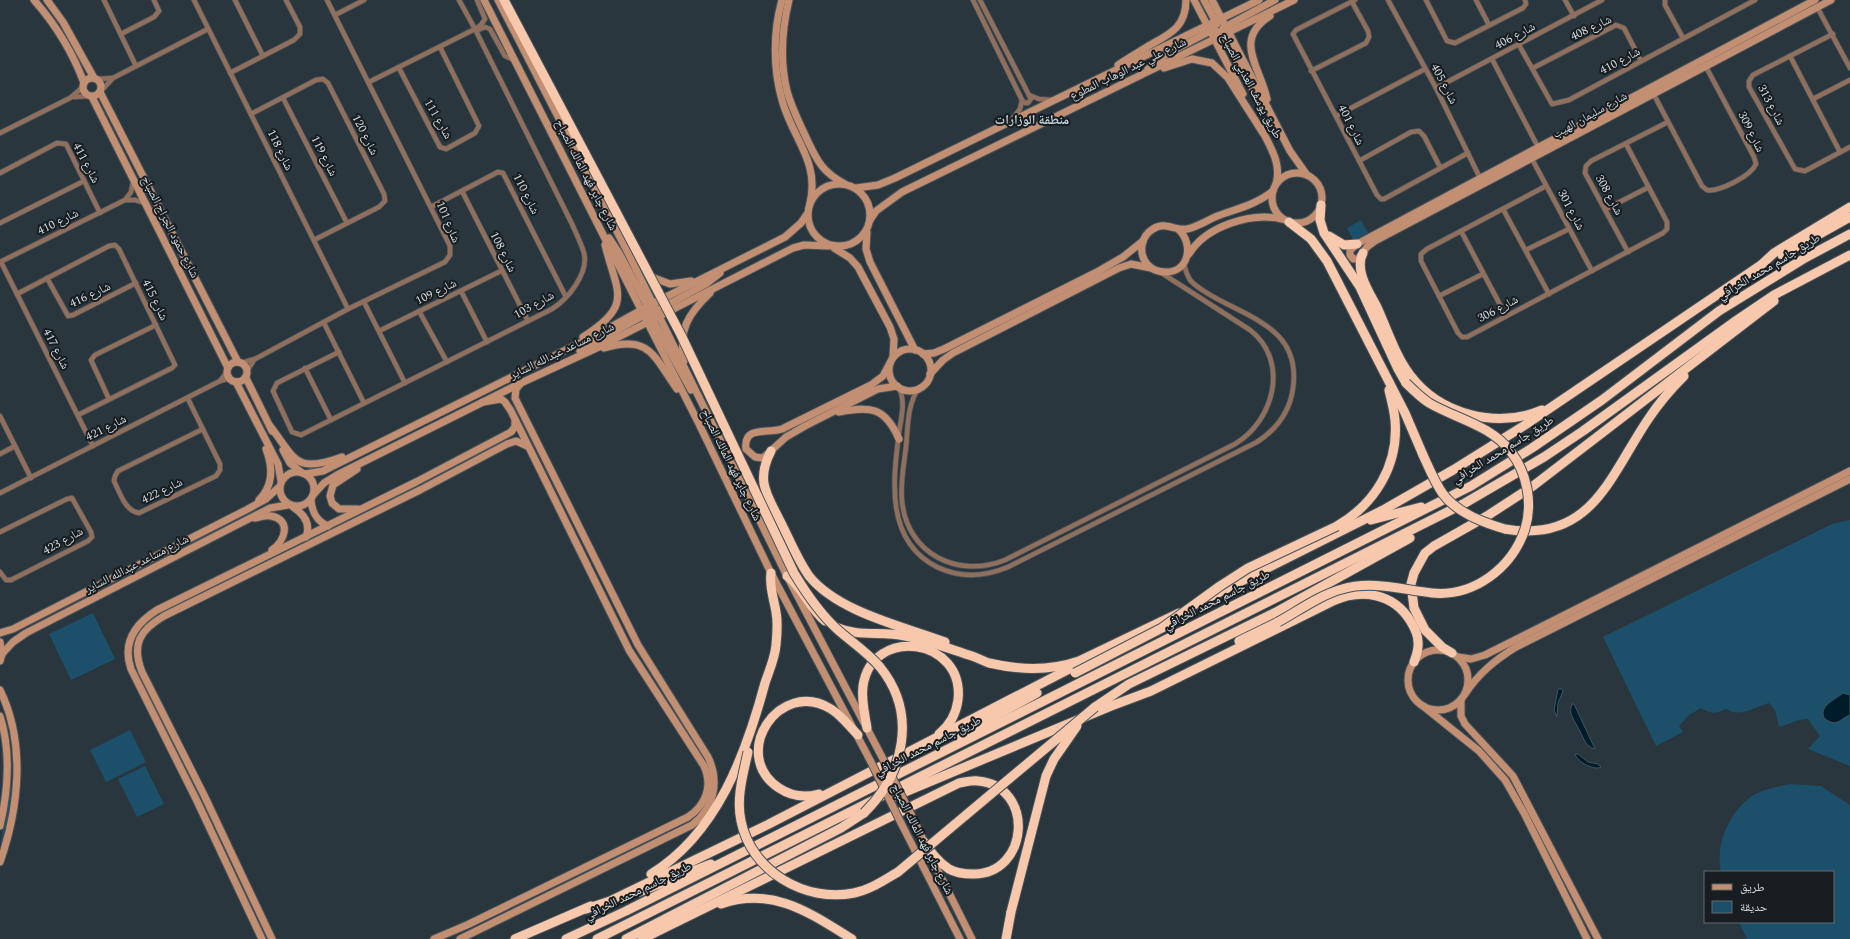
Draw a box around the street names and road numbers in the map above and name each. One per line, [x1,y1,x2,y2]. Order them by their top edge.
street label: شارع 408 [1567,10,1615,46]
street label: شارع 406 [1491,17,1539,55]
street label: طريق يوسف العذبي الصباح [1215,30,1287,142]
street label: شارع علي عبد الوهاب المطوع [1067,32,1190,106]
street label: شارع 410 [1596,42,1644,80]
street label: شارع 405 [1425,60,1463,108]
street label: شارع 313 [1752,81,1790,129]
street label: شارع سليمان الهيب [1549,87,1631,143]
street label: شارع 111 [419,95,457,143]
street label: شارع 401 [1333,101,1369,149]
street label: شارع 309 [1733,108,1769,156]
street label: شارع 120 [347,111,383,159]
street label: شارع جابر فهد المالك الصباح [550,116,622,234]
street label: شارع 118 [262,126,298,174]
street label: شارع 119 [306,132,342,180]
street label: شارع 411 [67,139,105,187]
street label: شارع 110 [508,170,544,218]
street label: شارع 308 [1590,171,1628,219]
street label: شارع حمود الجراح الصباح [136,173,204,282]
street label: شارع 301 [1552,186,1590,234]
street label: شارع 101 [431,198,465,246]
street label: شارع 410 [34,204,82,240]
street label: شارع 108 [485,228,521,276]
street label: طريق جاسم محمد الخرافي [1714,229,1824,305]
street label: شارع 109 [412,274,460,310]
street label: شارع 415 [137,276,173,324]
street label: شارع 416 [66,277,114,313]
street label: شارع 103 [510,286,558,324]
street label: شارع 306 [1474,290,1522,328]
street label: شارع مساعد عبدالله الساير [506,317,618,385]
street label: شارع 417 [38,325,74,373]
street label: شارع جابر فهد المالك الصباح [696,406,766,524]
street label: شارع 421 [82,410,130,446]
street label: طريق جاسم محمد الخرافي [1448,411,1558,489]
street label: شارع 422 [138,473,186,509]
street label: شارع 423 [39,522,87,560]
street label: شارع مساعد عبدالله الساير [81,530,192,599]
street label: طريق جاسم محمد الخرافي [1161,565,1274,635]
street label: طريق جاسم محمد الخرافي [872,711,985,781]
street label: شارع جابر فهد المالك الصباح [886,780,958,898]
street label: طريق جاسم محمد الخرافي [581,857,695,925]

